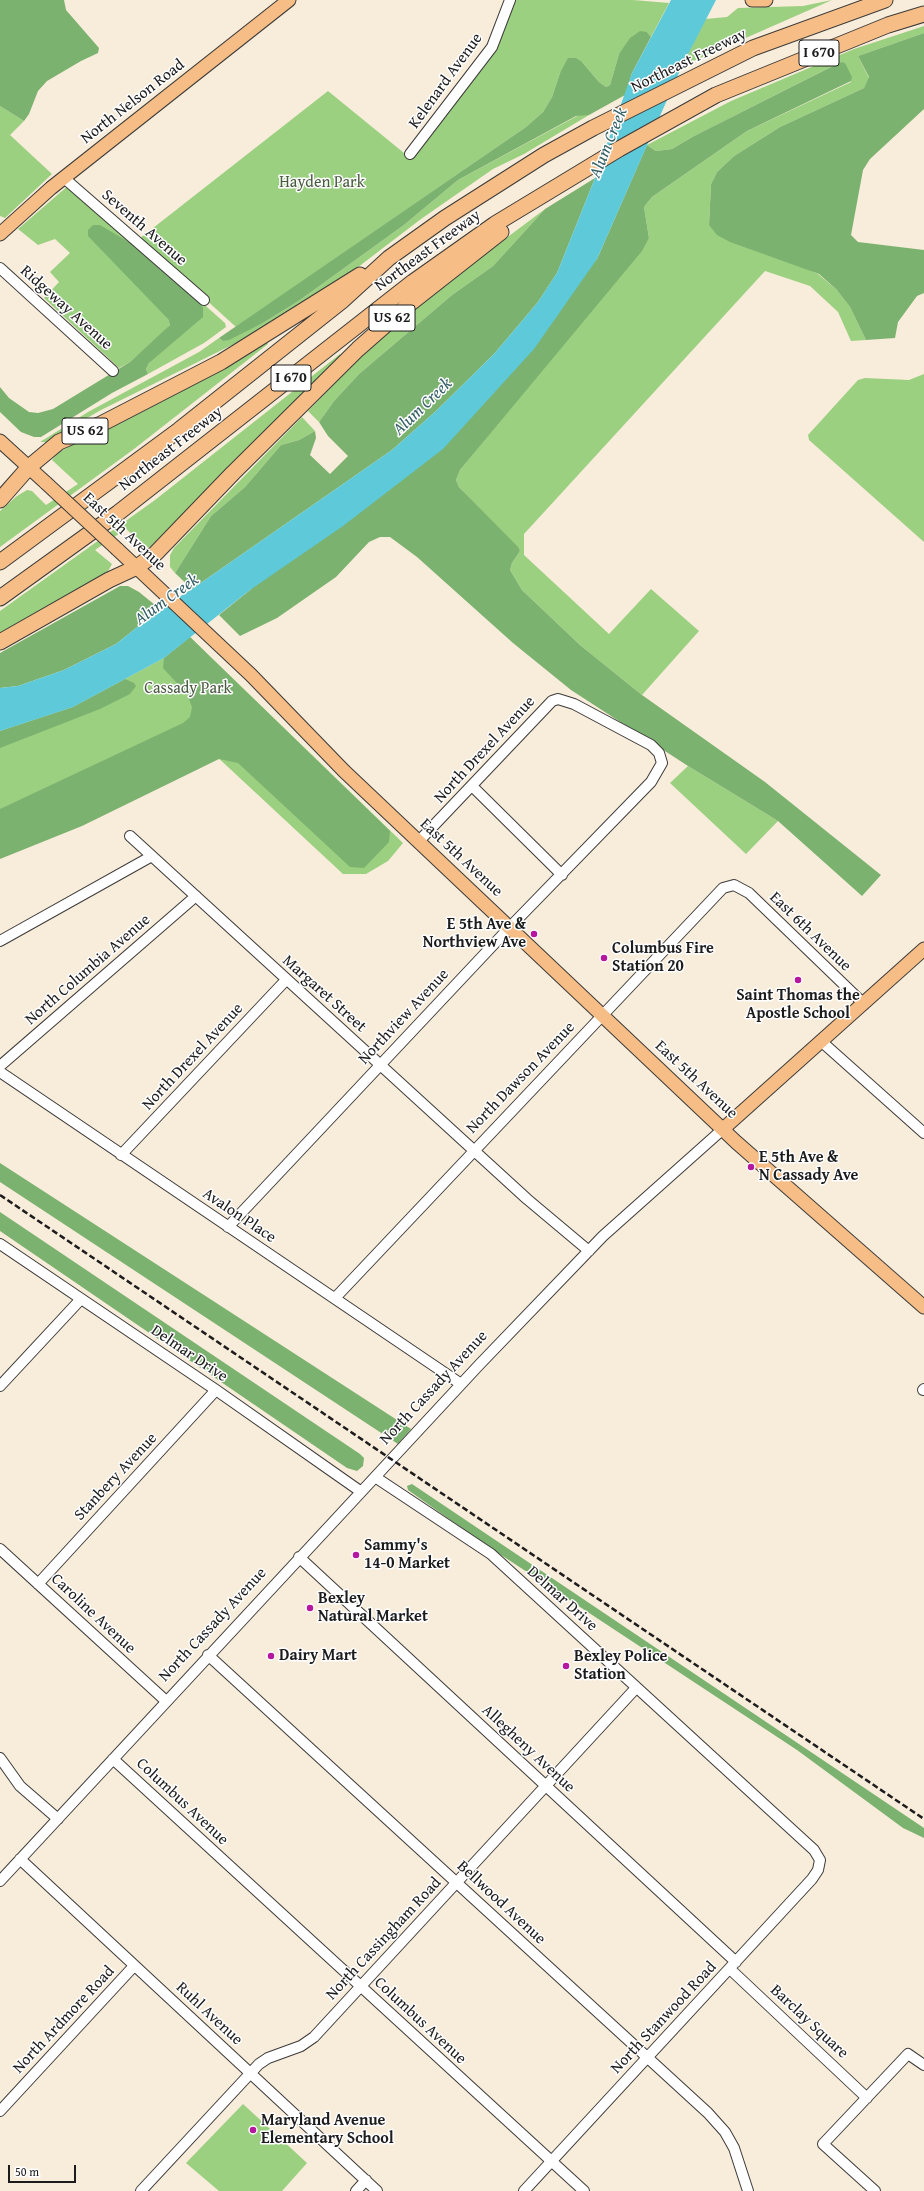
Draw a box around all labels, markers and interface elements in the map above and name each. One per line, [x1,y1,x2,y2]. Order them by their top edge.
street label: Northeast Freeway [628,25,750,97]
street label: Kelenard Avenue [405,30,487,132]
road number: I 670 [799,40,839,66]
street label: North Nelson Road [77,56,189,148]
water label: Alum Creek [586,105,632,181]
park label: Hayden Park [279,173,365,193]
street label: Seventh Avenue [97,186,191,270]
street label: Northeast Freeway [371,206,485,296]
street label: Ridgeway Avenue [16,262,116,354]
road number: US 62 [369,305,415,331]
road number: I 670 [271,365,311,391]
water label: Alum Creek [389,374,457,440]
street label: Northeast Freeway [115,403,227,495]
road number: US 62 [62,418,108,444]
street label: East 5th Avenue [79,489,169,575]
water label: Alum Creek [131,570,203,630]
park label: Cassady Park [144,679,232,699]
street label: North Drexel Avenue [430,693,540,807]
street label: East 5th Avenue [416,815,506,901]
street label: East 6th Avenue [765,888,855,976]
street label: North Columbia Avenue [22,910,154,1030]
place label: E 5th Ave & Northview Ave [423,915,526,953]
marker: E 5th Ave & Northview Ave [529,929,539,939]
place label: Columbus Fire Station 20 [612,939,714,977]
street label: Margaret Street [278,951,370,1037]
marker: Columbus Fire Station 20 [599,953,609,963]
street label: Northview Avenue [355,965,453,1069]
marker: Saint Thomas the Apostle School [793,975,803,985]
place label: Saint Thomas the Apostle School [736,986,860,1024]
street label: North Drexel Avenue [138,1000,248,1114]
street label: North Dawson Avenue [463,1018,579,1138]
street label: East 5th Avenue [651,1037,741,1123]
place label: E 5th Ave & N Cassady Ave [759,1148,858,1186]
marker: E 5th Ave & N Cassady Ave [746,1162,756,1172]
street label: Avalon Place [199,1184,279,1248]
street label: Delmar Drive [147,1321,231,1387]
street label: North Cassady Avenue [376,1327,492,1449]
street label: Stanbery Avenue [70,1429,162,1525]
place label: Sammy's 14-0 Market [364,1536,450,1574]
marker: Sammy's 14-0 Market [351,1550,361,1560]
street label: Delmar Drive [523,1562,601,1636]
street label: North Cassady Avenue [155,1564,271,1686]
street label: Caroline Avenue [47,1570,139,1658]
place label: Bexley Natural Market [318,1589,428,1627]
marker: Bexley Natural Market [305,1603,315,1613]
place label: Dairy Mart [279,1646,357,1666]
place label: Bexley Police Station [574,1647,667,1685]
marker: Dairy Mart [266,1651,276,1661]
marker: Bexley Police Station [561,1661,571,1671]
street label: Allegheny Avenue [477,1701,579,1797]
street label: Columbus Avenue [132,1754,232,1850]
street label: Bellwood Avenue [453,1857,549,1949]
street label: North Cassingham Road [322,1874,446,2004]
street label: North Stanwood Road [607,1958,721,2078]
street label: North Ardmore Road [9,1962,119,2078]
street label: Columbus Avenue [370,1973,470,2069]
street label: Ruhl Avenue [172,1978,246,2050]
street label: Barclay Square [766,1981,852,2063]
place label: Maryland Avenue Elementary School [261,2111,394,2149]
marker: Maryland Avenue Elementary School [248,2125,258,2135]
scale bar [10,2157,78,2183]
text: 50 m [15,2163,39,2180]

